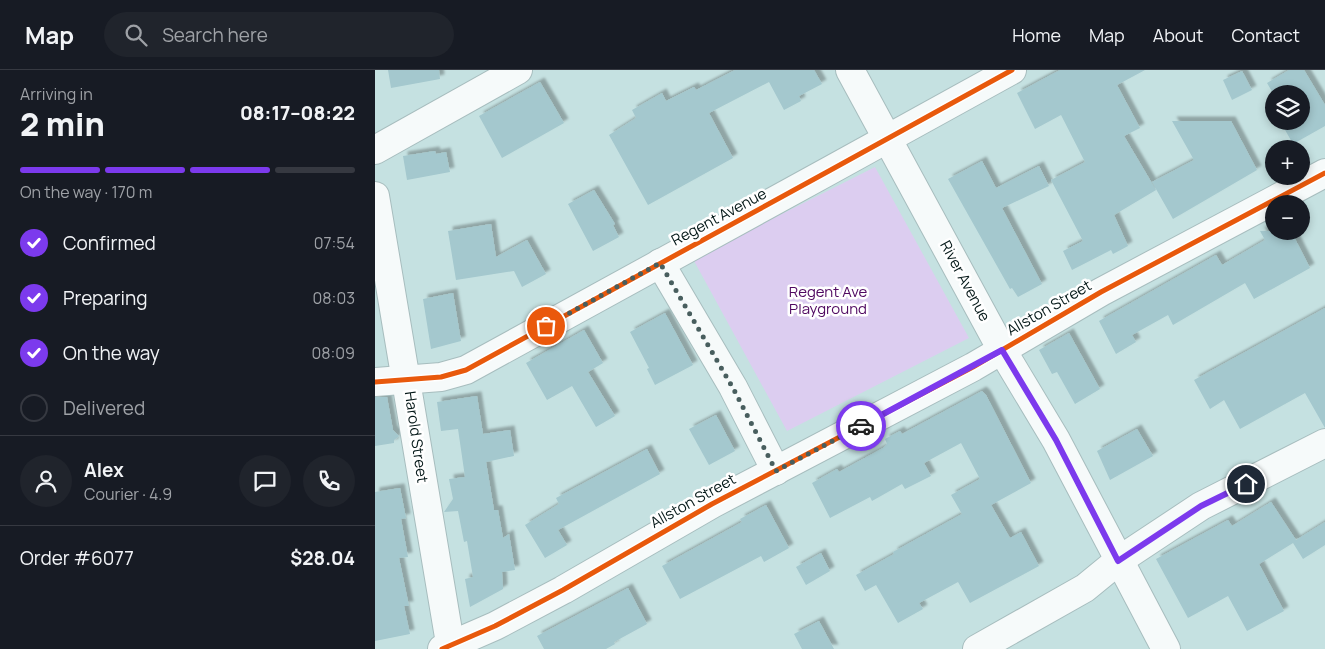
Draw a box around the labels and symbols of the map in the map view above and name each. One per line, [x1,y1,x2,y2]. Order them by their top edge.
street label: Regent Avenue [668,183,770,250]
street label: River Avenue [935,237,996,325]
street label: Allston Street [1002,275,1095,340]
park label: Regent Ave Playground [789,281,868,319]
pin [525,305,567,347]
street label: Harold Street [400,390,433,484]
courier [836,401,886,451]
pin [1225,463,1267,505]
street label: Allston Street [646,468,739,533]

